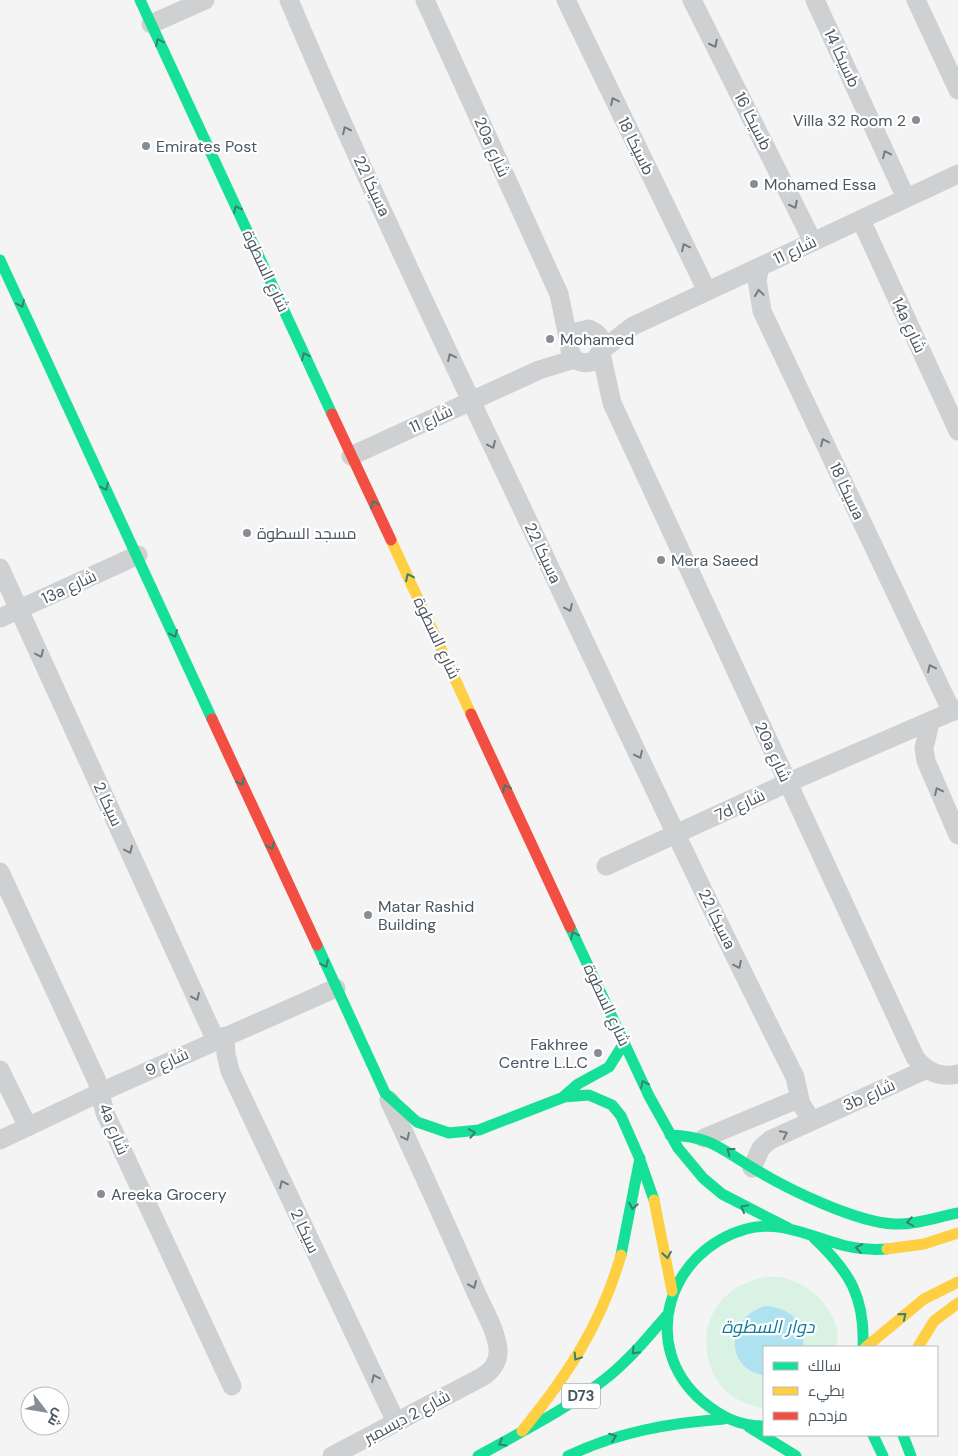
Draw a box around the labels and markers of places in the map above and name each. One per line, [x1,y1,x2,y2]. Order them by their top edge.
place label: Villa 32 Room 2 [793,110,906,131]
marker: Villa 32 Room 2 [910,114,922,126]
place label: Emirates Post [156,136,257,157]
marker: Emirates Post [140,140,152,152]
place label: Mohamed Essa [764,174,876,195]
marker: Mohamed Essa [748,178,760,190]
place label: Mohamed [560,329,634,350]
marker: Mohamed [544,333,556,345]
place label: مسجد السطوة [257,523,357,544]
marker: مسجد السطوة [241,527,253,539]
place label: Mera Saeed [671,550,759,571]
marker: Mera Saeed [655,554,667,566]
place label: Matar Rashid Building [378,896,474,935]
marker: Matar Rashid Building [362,909,374,921]
place label: Fakhree Centre L.L.C [499,1034,588,1073]
marker: Fakhree Centre L.L.C [592,1047,604,1059]
place label: Areeka Grocery [111,1184,227,1205]
marker: Areeka Grocery [95,1188,107,1200]

